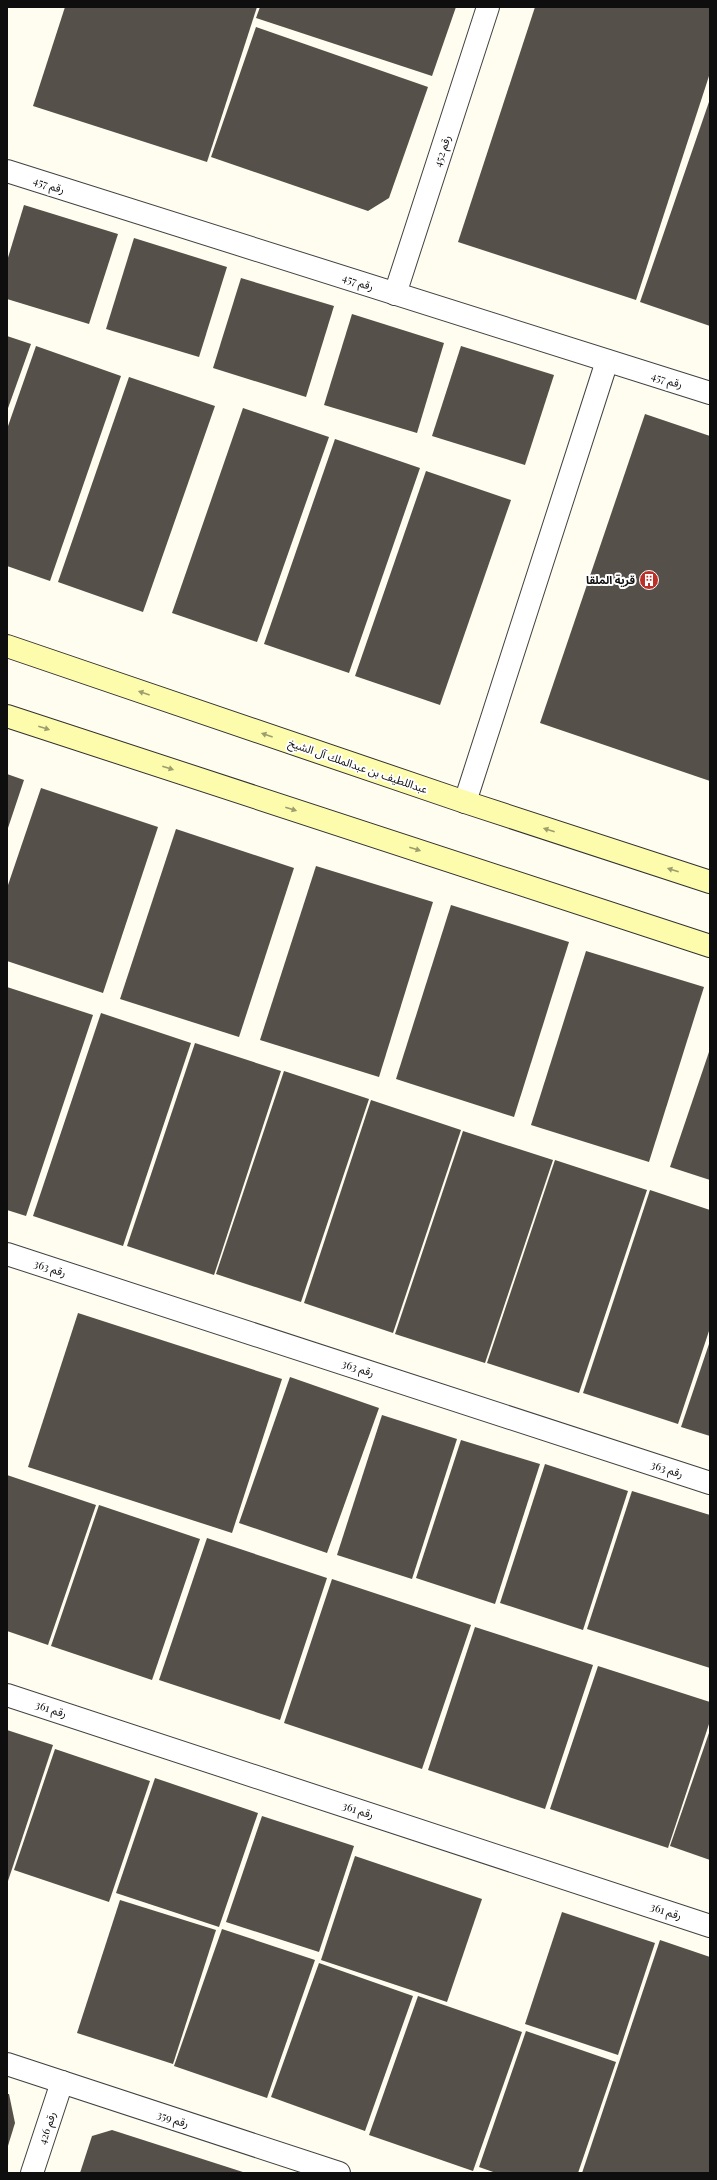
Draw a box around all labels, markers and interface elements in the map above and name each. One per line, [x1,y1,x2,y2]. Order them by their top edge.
street label: رقم 452 [429,133,456,169]
street label: رقم 457 [31,172,67,199]
street label: رقم 457 [340,269,376,296]
street label: رقم 457 [649,368,685,393]
building icon: قرية الملقا [638,569,660,591]
place label: قرية الملقا [586,572,635,587]
one-way arrow [138,689,150,695]
one-way arrow [38,725,50,731]
one-way arrow [261,731,273,737]
street label: عبداللطيف بن عبدالملك آل الشيخ [286,735,430,798]
one-way arrow [162,766,174,772]
one-way arrow [286,806,298,812]
one-way arrow [543,827,555,833]
one-way arrow [409,846,421,852]
one-way arrow [667,867,679,873]
street label: رقم 363 [31,1255,68,1282]
street label: رقم 363 [339,1355,376,1382]
street label: رقم 363 [648,1456,685,1483]
street label: رقم 361 [33,1696,69,1723]
street label: رقم 361 [340,1797,376,1824]
street label: رقم 361 [648,1898,684,1925]
street label: رقم 359 [155,2106,191,2133]
street label: رقم 426 [34,2109,61,2147]

